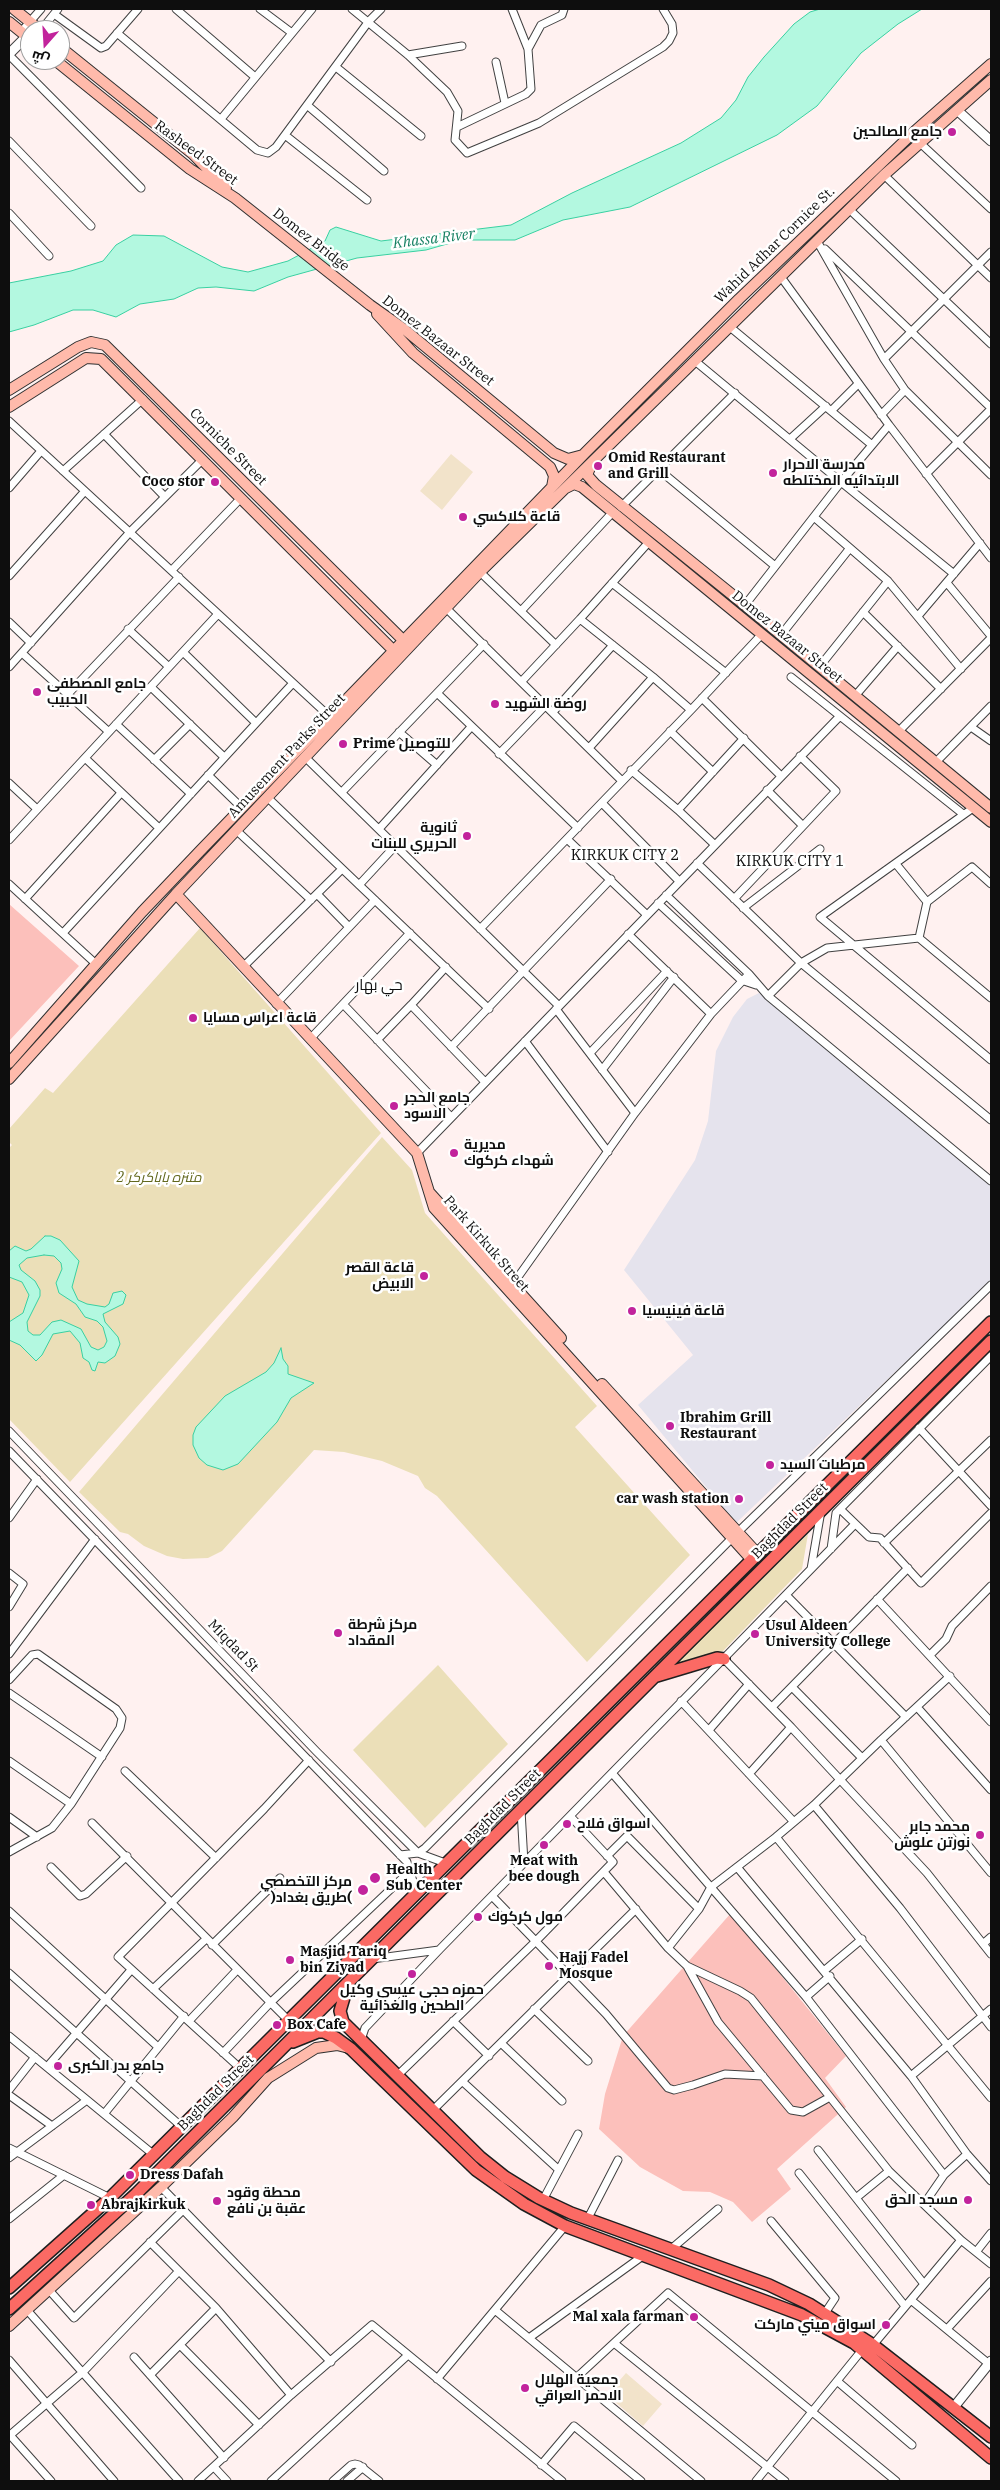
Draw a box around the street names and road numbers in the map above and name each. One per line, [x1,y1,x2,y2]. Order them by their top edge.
street label: Rasheed Street [151,117,241,189]
street label: Wahid Adhar Cornice St. [711,183,839,307]
street label: Domez Bridge [269,205,353,275]
street label: Domez Bazaar Street [379,292,497,390]
street label: Corniche Street [186,405,270,489]
street label: Domez Bazaar Street [728,587,846,687]
street label: Amusement Parks Street [225,690,349,822]
street label: Park Kirkuk Street [440,1193,532,1295]
street label: Baghdad Street [749,1480,831,1562]
street label: Miqdad St [204,1616,262,1676]
street label: Baghdad Street [462,1766,544,1848]
street label: Baghdad Street [175,2052,257,2134]

